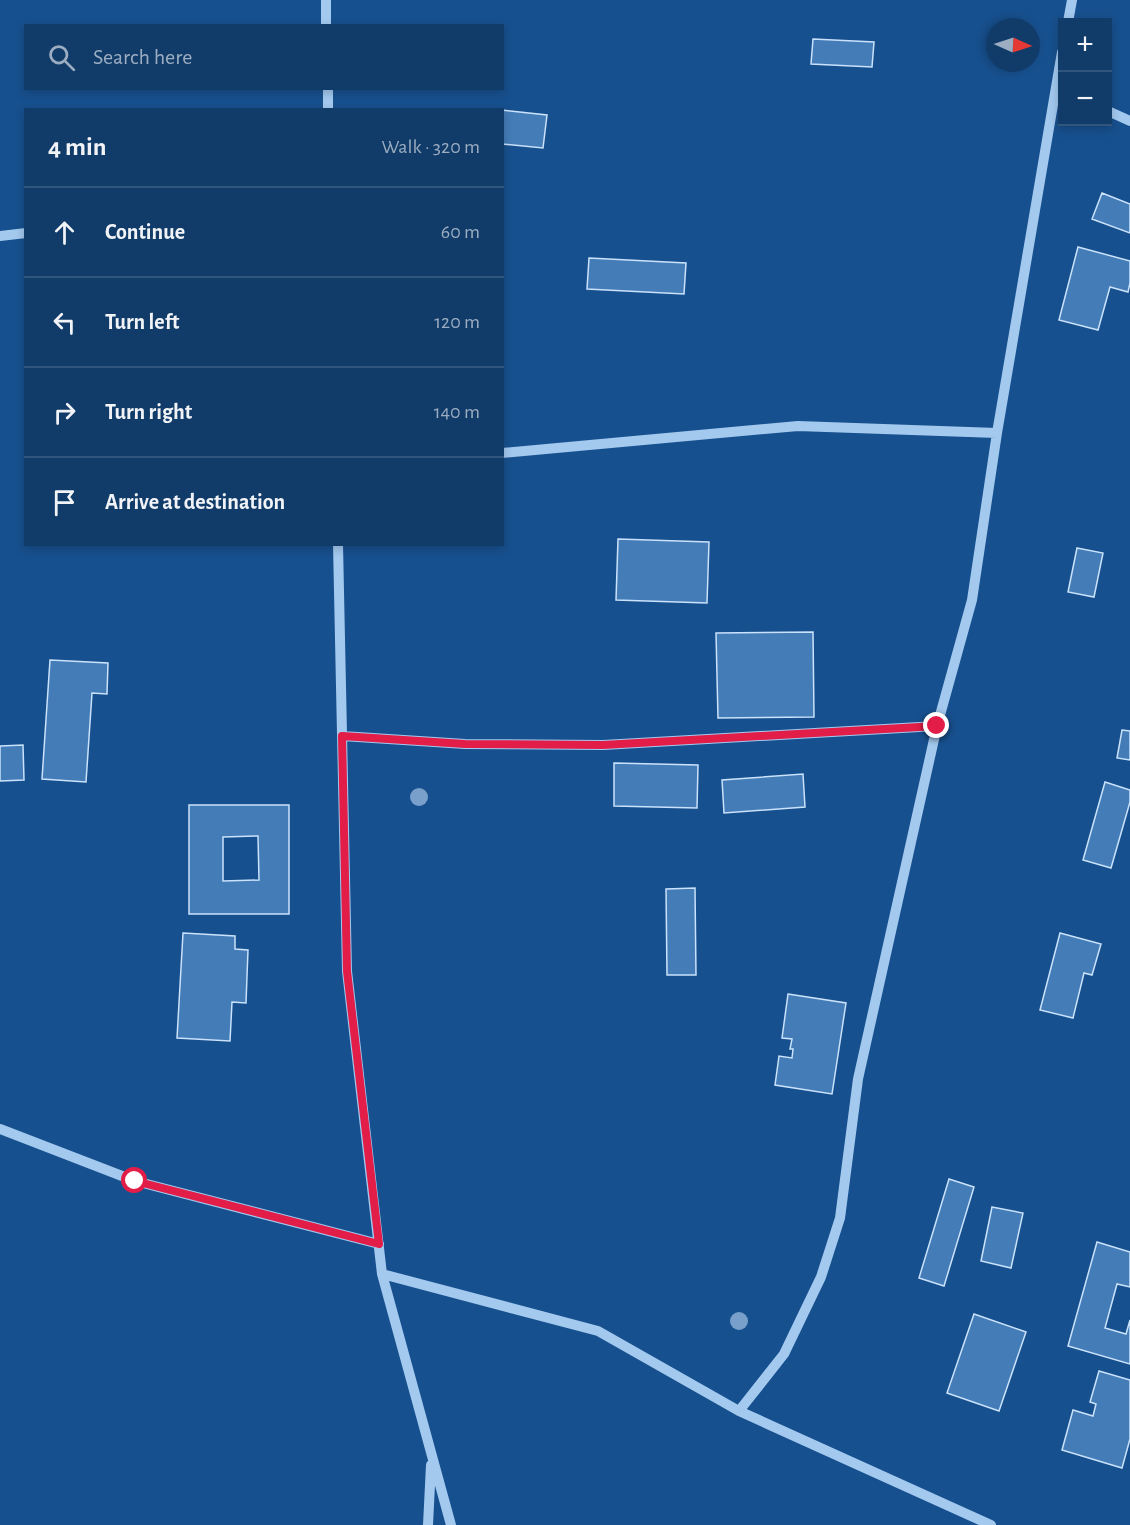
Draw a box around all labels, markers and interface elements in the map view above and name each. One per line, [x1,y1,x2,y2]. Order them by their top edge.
north arrow [986,18,1040,72]
map controls [1058,18,1112,126]
button: + [1058,18,1112,72]
search box [24,24,504,90]
icon: search [45,41,78,74]
text: Search here [93,46,192,68]
button: − [1058,72,1112,126]
text: 4 min [48,134,107,160]
text: Walk · 320 m [382,137,480,157]
icon: ahead [48,216,81,249]
text: Continue [105,221,185,243]
text: 60 m [441,222,480,242]
icon: left [48,306,81,339]
text: Turn left [105,311,179,333]
text: 120 m [434,312,480,332]
icon: right [48,396,81,429]
text: Turn right [105,401,192,423]
text: 140 m [434,402,480,422]
icon: arrive [48,486,81,519]
text: Arrive at destination [105,491,285,513]
route end [923,712,949,738]
route start [121,1167,147,1193]

